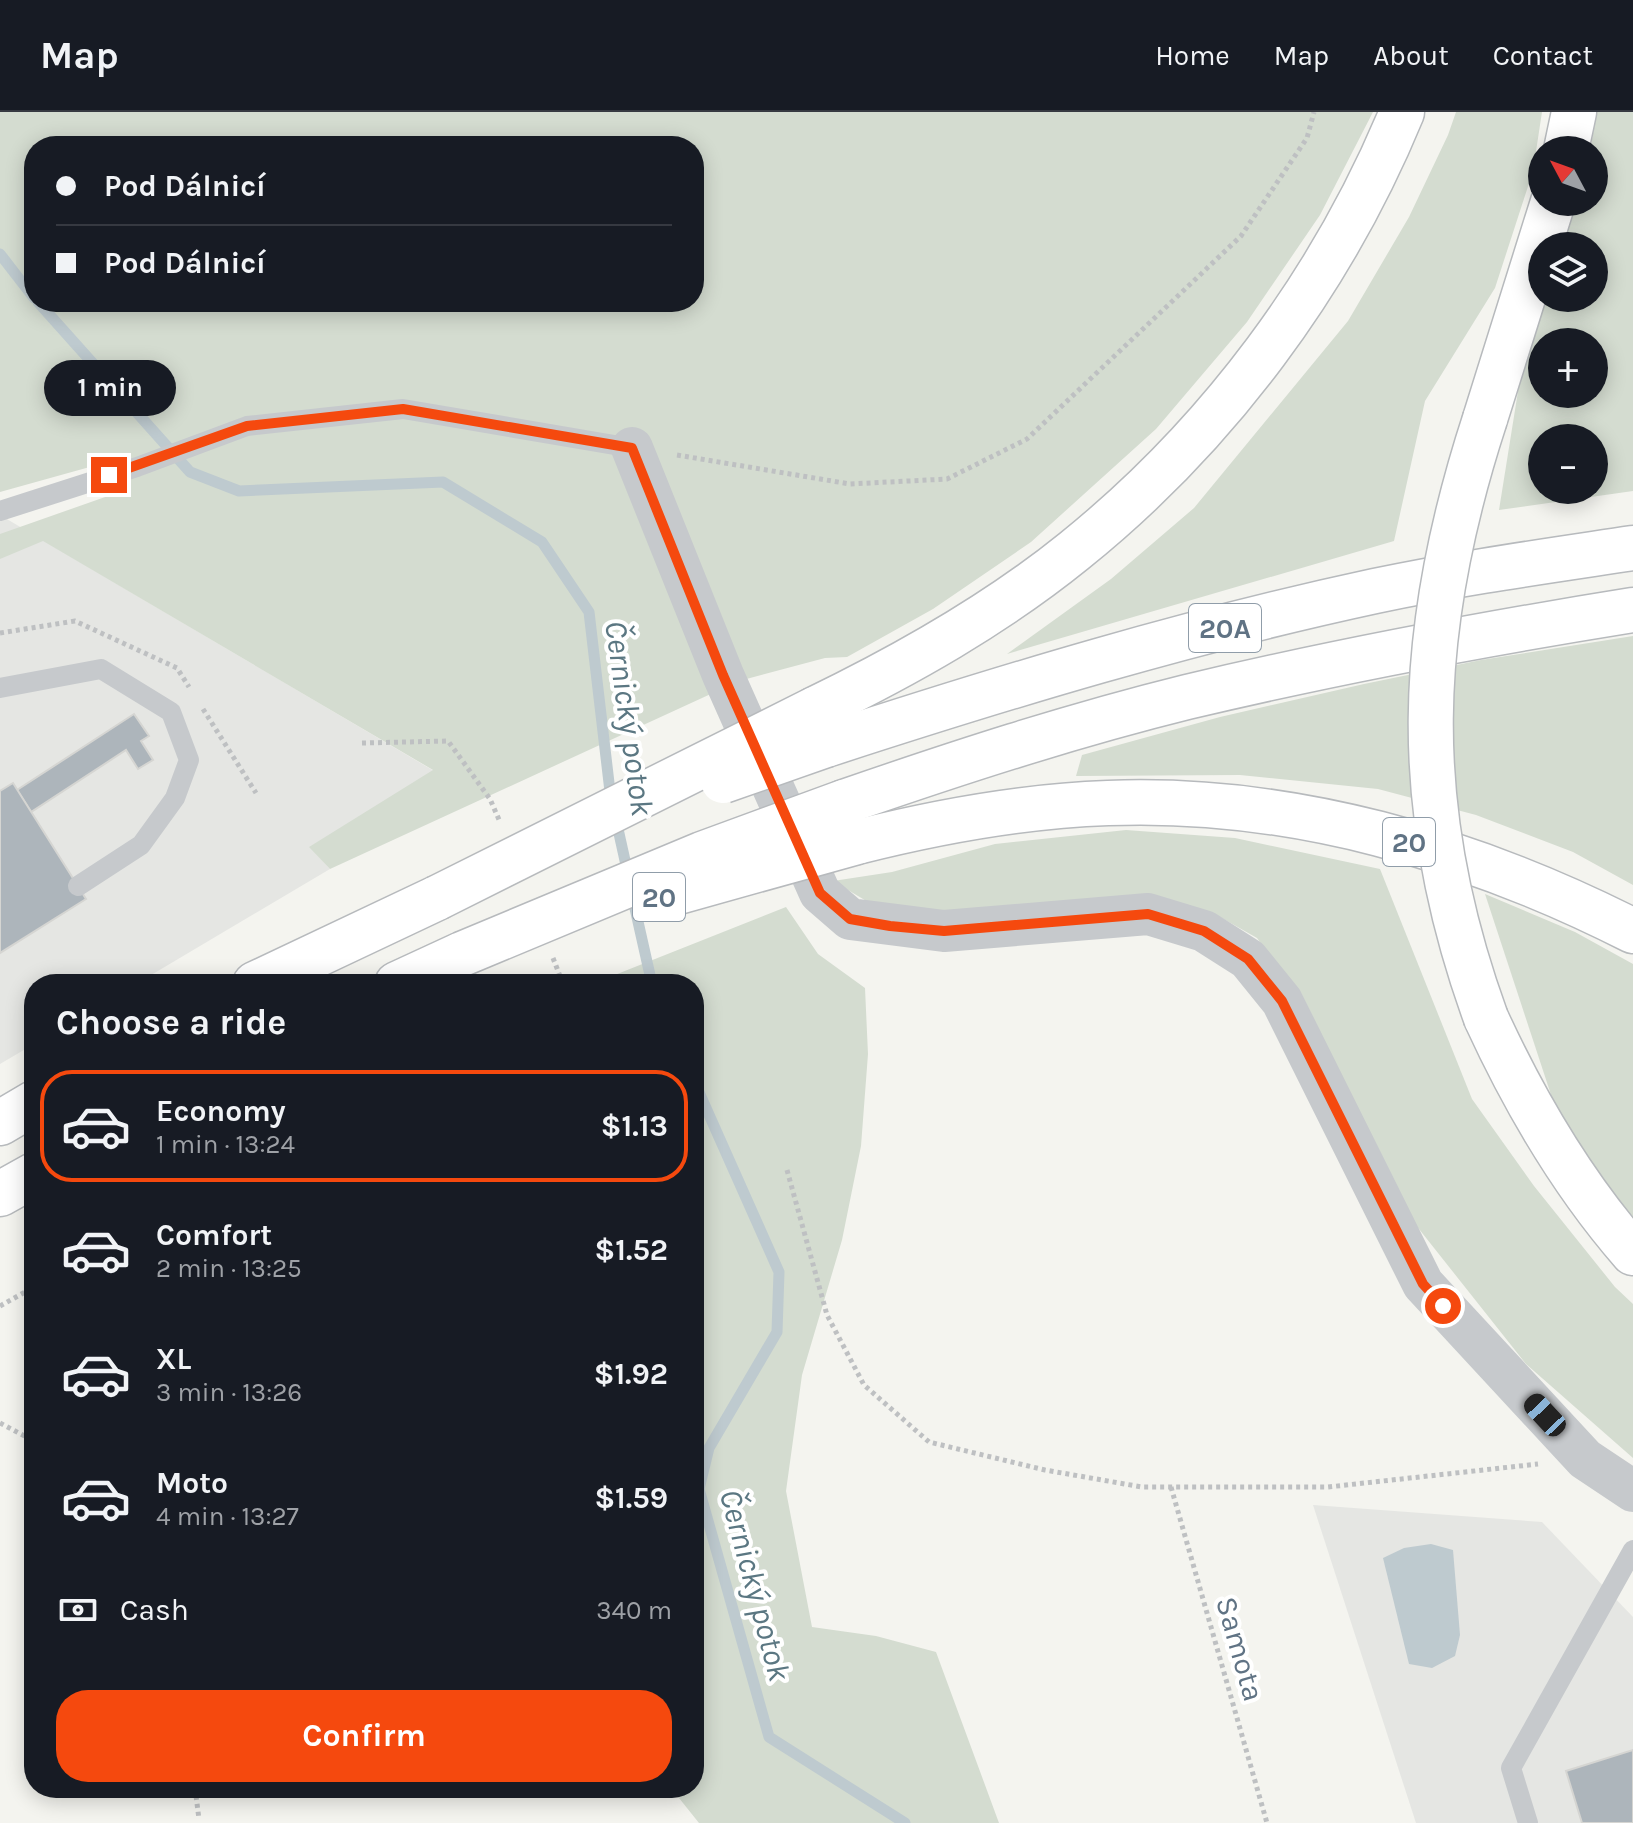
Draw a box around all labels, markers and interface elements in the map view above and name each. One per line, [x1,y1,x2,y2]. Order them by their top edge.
text: Map [40,33,119,78]
text: Home [1155,39,1230,72]
text: Map [1274,39,1329,72]
text: About [1373,39,1449,72]
text: Contact [1493,39,1593,72]
north arrow [1528,136,1608,216]
map controls [1528,136,1608,504]
text: Pod Dálnicí [104,168,266,204]
button: layers [1528,232,1608,312]
text: Pod Dálnicí [104,245,266,281]
button: + [1528,328,1608,408]
callout: 1 min [43,359,175,415]
text: 1 min [77,372,143,403]
button: − [1528,424,1608,504]
route end [91,457,127,493]
road number: 20A [1189,604,1261,652]
water label: Černický potok [597,618,662,819]
road number: 20 [1383,818,1435,866]
road number: 20 [633,873,685,921]
text: Choose a ride [56,1001,286,1043]
icon: car [60,1090,132,1162]
text: Economy [156,1093,286,1129]
text: $1.13 [601,1108,668,1144]
text: 1 min · 13:24 [156,1129,295,1160]
icon: car [60,1214,132,1286]
text: Comfort [156,1217,272,1253]
text: $1.52 [595,1232,668,1268]
text: 2 min · 13:25 [156,1253,302,1284]
route start [1425,1288,1461,1324]
icon: car [60,1338,132,1410]
text: XL [156,1341,191,1377]
text: $1.92 [594,1356,668,1392]
text: 3 min · 13:26 [156,1377,302,1408]
car [1520,1389,1570,1441]
icon: car [60,1462,132,1534]
text: Moto [156,1465,228,1501]
text: $1.59 [594,1480,668,1516]
water label: Černický potok [712,1485,799,1685]
text: 4 min · 13:27 [156,1501,299,1532]
icon: cash [56,1588,100,1632]
text: Cash [120,1592,189,1628]
street label: Samota [1208,1593,1272,1705]
text: 340 m [596,1595,672,1626]
button: Confirm [56,1690,672,1782]

